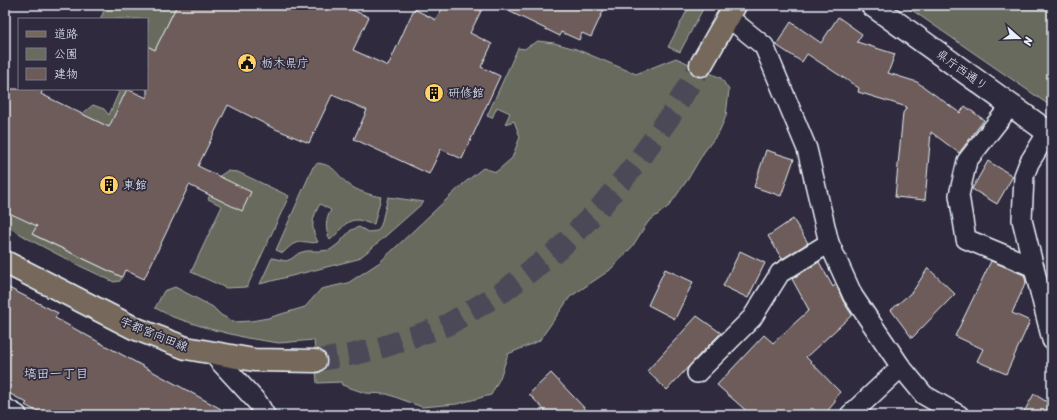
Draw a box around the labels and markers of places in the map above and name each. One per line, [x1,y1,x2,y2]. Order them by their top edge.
public building icon: 栃木県庁 [236,52,258,74]
place label: 栃木県庁 [261,52,309,74]
building icon: 研修館 [423,82,445,104]
place label: 研修館 [448,82,484,104]
building icon: 東館 [98,174,120,196]
place label: 東館 [123,174,147,196]

